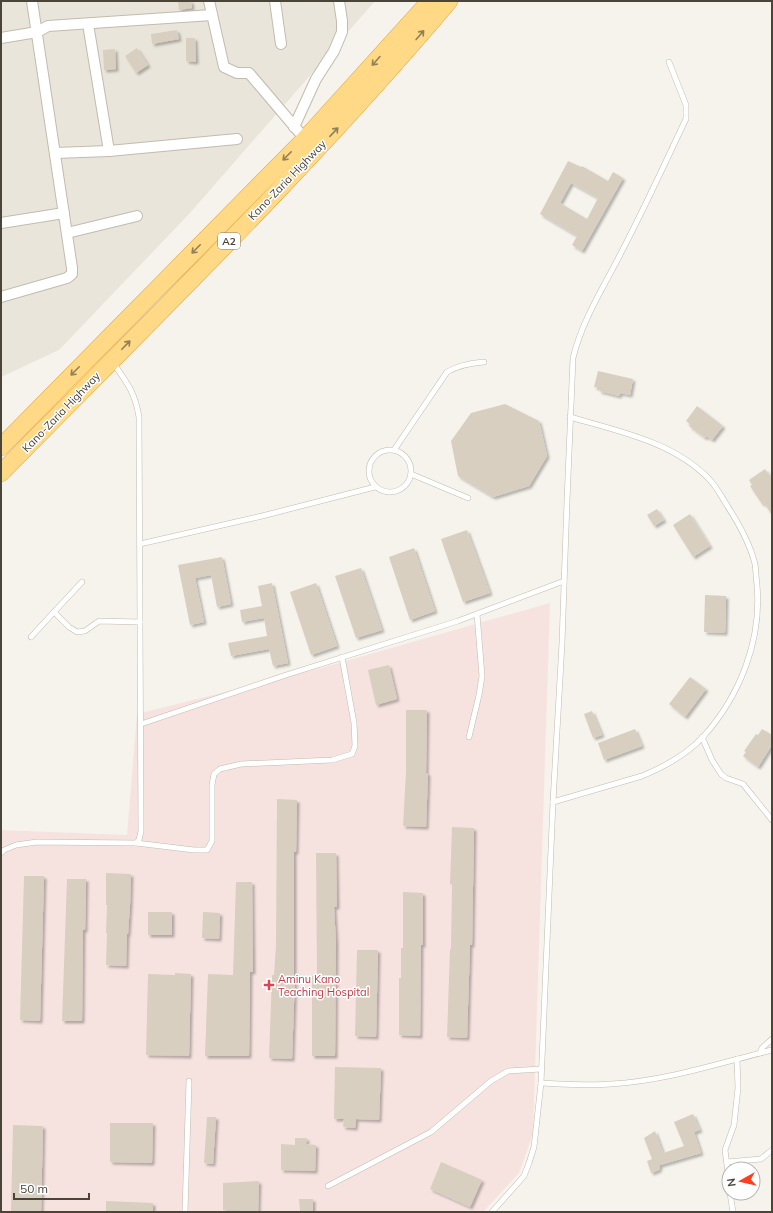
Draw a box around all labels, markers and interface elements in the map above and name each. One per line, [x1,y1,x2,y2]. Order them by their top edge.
one-way arrow [416,29,425,40]
one-way arrow [371,56,380,66]
one-way arrow [329,126,338,137]
street label: Kano-Zaria Highway [245,137,329,223]
one-way arrow [283,151,293,161]
road number: A2 [218,233,240,249]
one-way arrow [191,244,201,254]
one-way arrow [121,340,131,350]
one-way arrow [70,366,80,376]
street label: Kano-Zaria Highway [19,369,103,455]
place label: Aminu Kano Teaching Hospital [278,972,369,999]
marker: Aminu Kano Teaching Hospital [263,979,275,991]
north arrow [721,1161,761,1201]
scale bar [14,1175,89,1201]
text: N [724,1177,739,1187]
text: 50 m [20,1181,48,1196]

